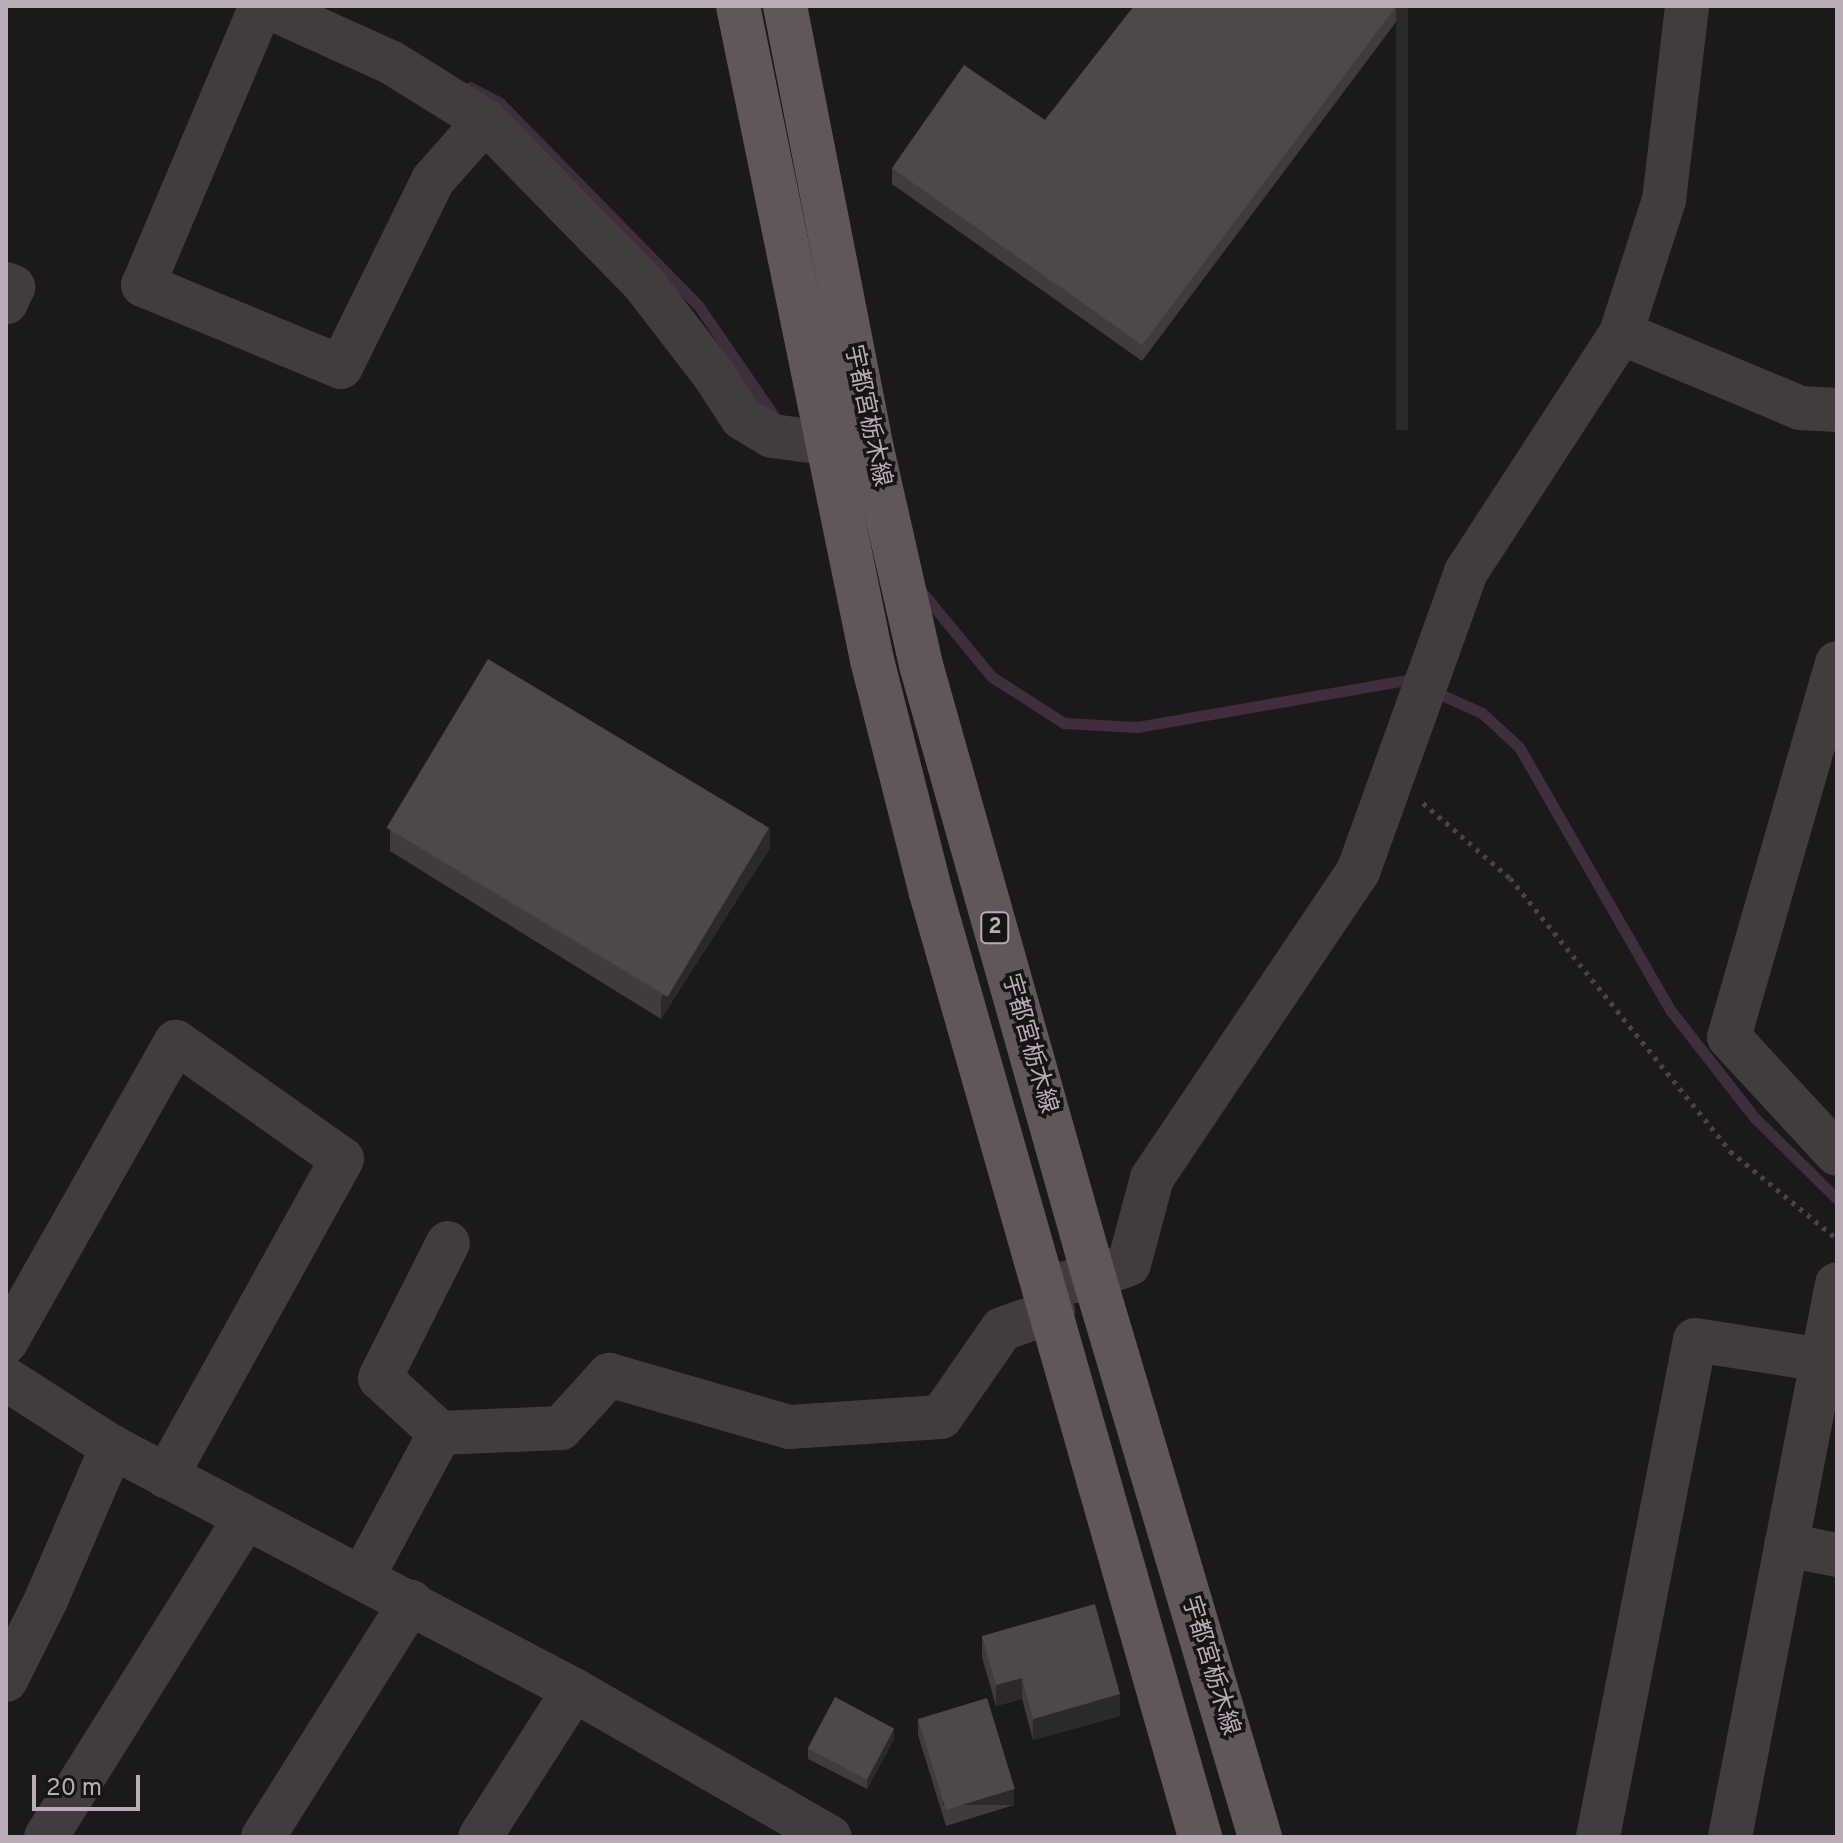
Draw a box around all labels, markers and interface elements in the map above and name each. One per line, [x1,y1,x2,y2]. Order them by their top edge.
street label: 宇都宮栃木線 [837,343,895,489]
road number: 2 [979,910,1011,946]
street label: 宇都宮栃木線 [994,971,1062,1117]
street label: 宇都宮栃木線 [1174,1593,1244,1739]
scale bar [36,1759,144,1809]
text: 20 m [46,1774,102,1804]

